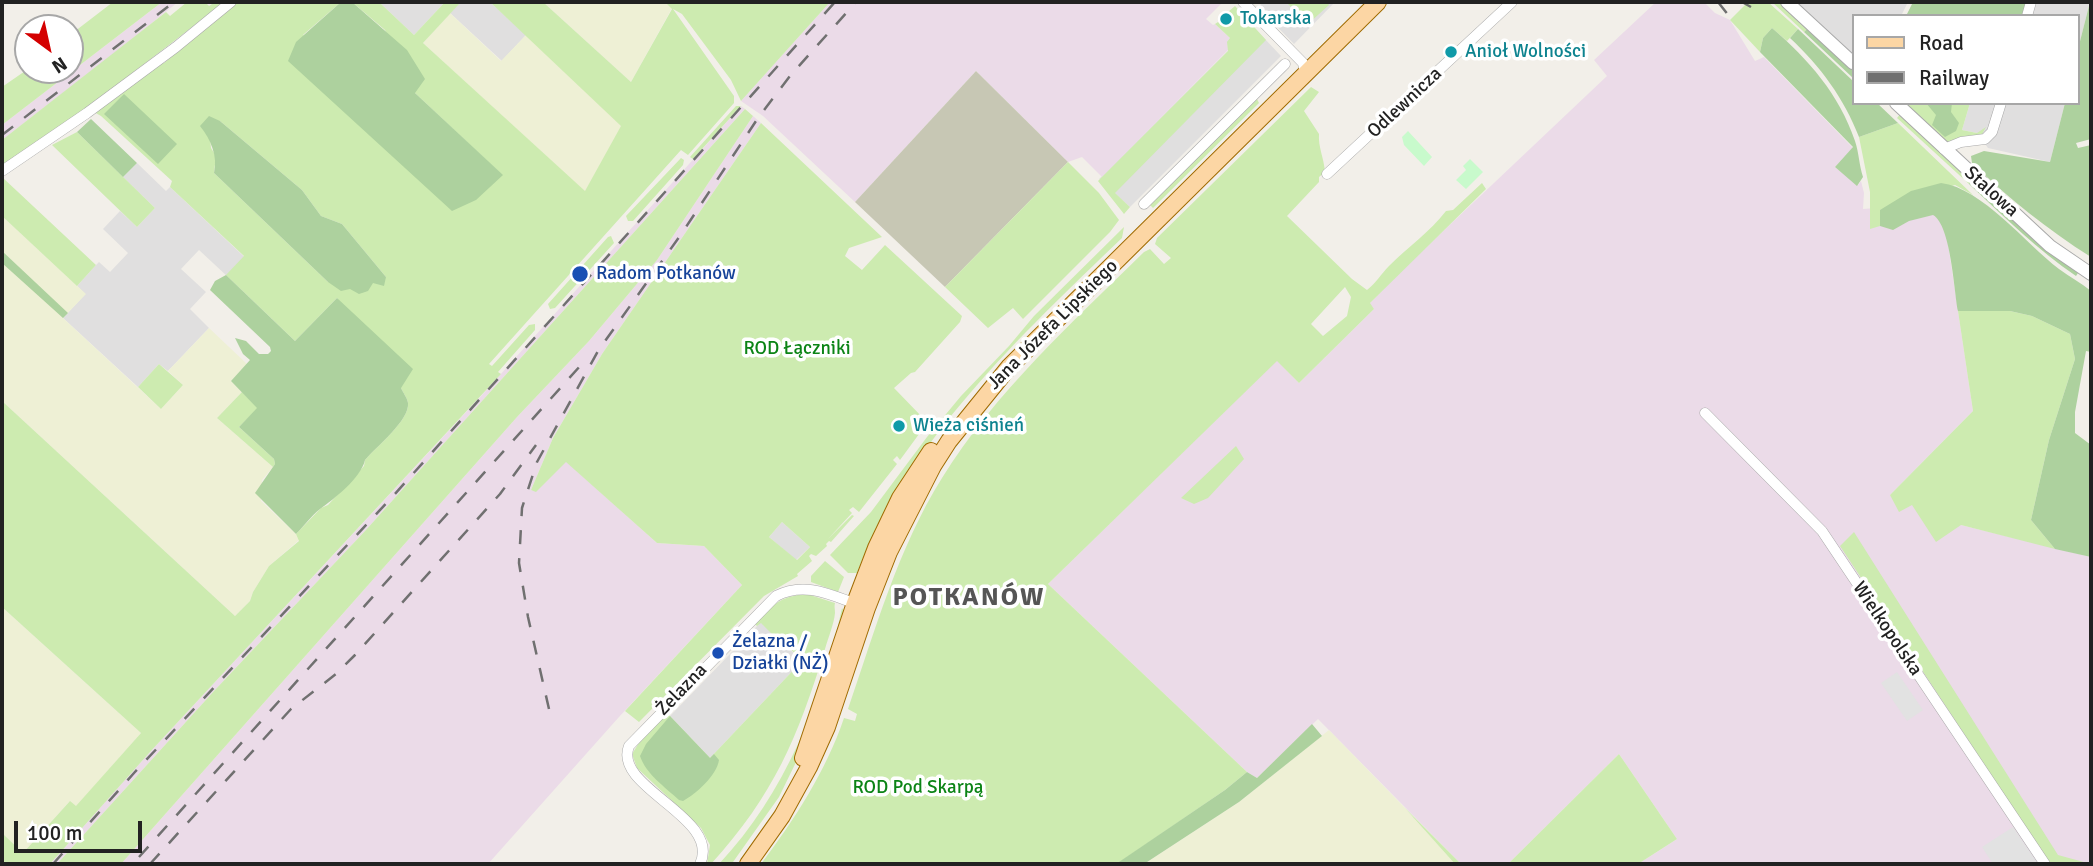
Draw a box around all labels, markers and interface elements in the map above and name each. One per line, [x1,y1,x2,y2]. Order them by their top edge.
place label: Tokarska [1240,8,1311,30]
marker: Tokarska [1218,11,1234,27]
north arrow [14,14,84,84]
legend [1852,14,2079,105]
text: Road [1919,30,1964,56]
place label: Anioł Wolności [1465,41,1586,63]
marker: Anioł Wolności [1443,44,1459,60]
text: N [47,51,71,79]
street label: Odlewnicza [1363,63,1447,143]
text: Railway [1919,65,1989,91]
street label: Stalowa [1959,162,2023,222]
street label: Jana Józefa Lipskiego [983,255,1123,395]
place label: Radom Potkanów [596,263,736,285]
marker: Radom Potkanów [570,264,590,284]
park label: ROD Łączniki [743,338,851,360]
place label: Wieża ciśnień [913,415,1024,437]
marker: Wieża ciśnień [891,418,907,434]
street label: Wielkopolska [1847,578,1927,680]
district label: POTKANÓW [893,582,1045,614]
place label: Żelazna / Działki (NŻ) [732,631,829,675]
marker: Żelazna / Działki (NŻ) [710,645,726,661]
street label: Żelazna [652,659,712,721]
park label: ROD Pod Skarpą [852,777,984,799]
scale bar [18,806,145,850]
text: 100 m [27,820,82,846]

